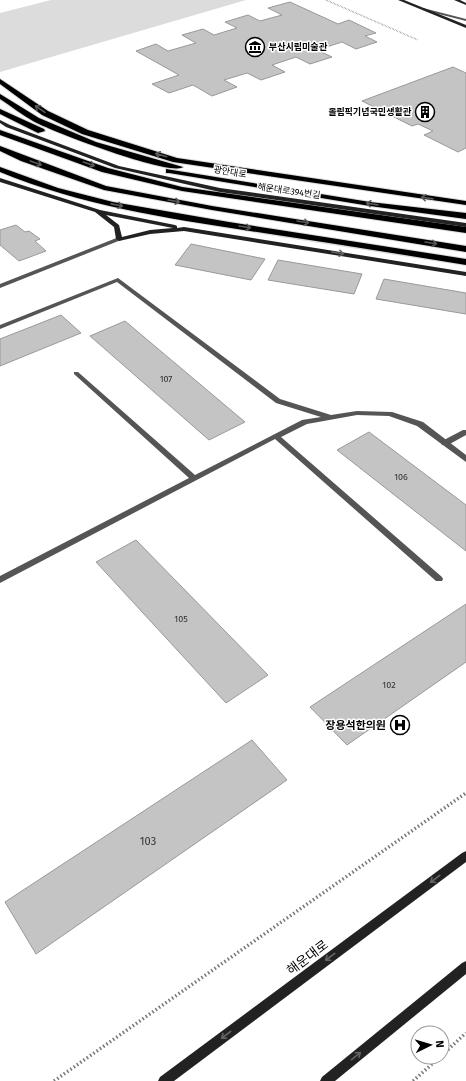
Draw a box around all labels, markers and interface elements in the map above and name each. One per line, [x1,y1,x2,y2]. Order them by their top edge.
museum icon: 부산시립미술관 [244,36,266,58]
place label: 부산시립미술관 [269,42,328,52]
building icon: 올림픽기념국민생활관 [414,101,436,123]
one-way arrow [35,105,46,113]
place label: 올림픽기념국민생활관 [328,106,412,117]
one-way arrow [155,151,168,158]
one-way arrow [30,160,42,168]
one-way arrow [83,161,95,169]
street label: 광안대로 [213,164,247,180]
street label: 해운대로394번길 [257,182,321,200]
one-way arrow [421,194,434,202]
one-way arrow [168,197,181,205]
one-way arrow [366,200,379,208]
one-way arrow [111,201,124,209]
one-way arrow [296,218,309,226]
one-way arrow [239,223,252,231]
one-way arrow [424,239,437,247]
one-way arrow [331,249,344,257]
house number: 107 [160,374,172,384]
house number: 106 [394,472,408,482]
house number: 105 [174,614,188,624]
house number: 102 [382,680,396,690]
hospital icon: 장용석한의원 [389,714,411,736]
place label: 장용석한의원 [325,719,386,732]
house number: 103 [140,835,156,848]
one-way arrow [429,875,440,884]
street label: 해운대로 [284,937,331,978]
one-way arrow [325,953,336,961]
north arrow [410,1025,450,1065]
one-way arrow [221,1031,232,1039]
text: N [433,1040,446,1048]
one-way arrow [351,1052,362,1061]

